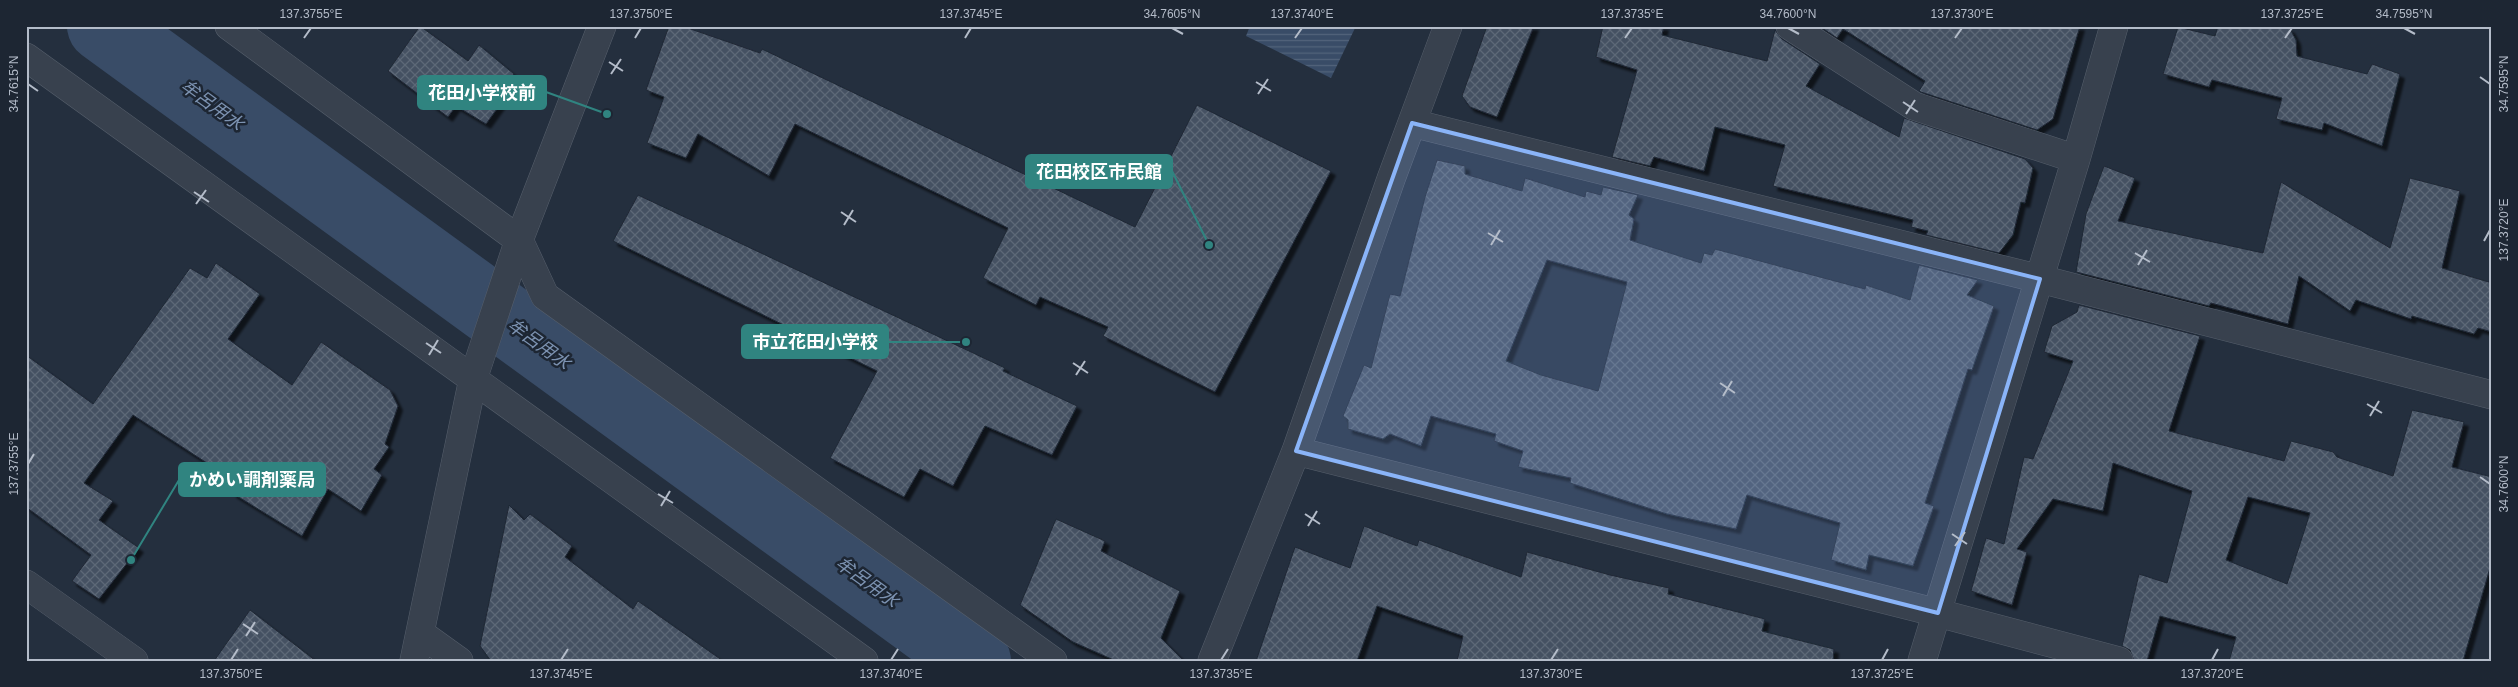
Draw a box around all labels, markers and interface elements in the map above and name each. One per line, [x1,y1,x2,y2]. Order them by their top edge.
text: 137.3755°E [280,7,342,21]
text: 137.3750°E [610,7,672,21]
text: 137.3745°E [940,7,1002,21]
text: 34.7605°N [1144,7,1200,21]
text: 137.3740°E [1271,7,1333,21]
text: 137.3735°E [1601,7,1663,21]
text: 34.7600°N [1760,7,1816,21]
text: 137.3730°E [1931,7,1993,21]
text: 137.3725°E [2261,7,2323,21]
text: 34.7595°N [2376,7,2432,21]
text: 34.7615°N [7,56,21,112]
text: 34.7595°N [2497,56,2511,112]
water label: 牟呂用水 [177,76,249,135]
callout: 花田小学校前 [418,76,546,109]
text: 花田小学校前 [428,83,536,103]
callout: 花田校区市民館 [1026,155,1172,188]
text: 花田校区市民館 [1036,162,1162,182]
text: 137.3720°E [2497,199,2511,261]
water label: 牟呂用水 [504,315,576,374]
callout: 市立花田小学校 [742,325,888,358]
text: 市立花田小学校 [752,332,878,352]
text: 137.3755°E [7,433,21,495]
text: 34.7600°N [2497,456,2511,512]
callout: かめい調剤薬局 [179,463,325,496]
text: かめい調剤薬局 [189,470,315,490]
water label: 牟呂用水 [832,553,904,612]
text: 137.3750°E [200,667,262,681]
text: 137.3745°E [530,667,592,681]
text: 137.3740°E [860,667,922,681]
text: 137.3735°E [1190,667,1252,681]
text: 137.3730°E [1520,667,1582,681]
text: 137.3725°E [1851,667,1913,681]
text: 137.3720°E [2181,667,2243,681]

